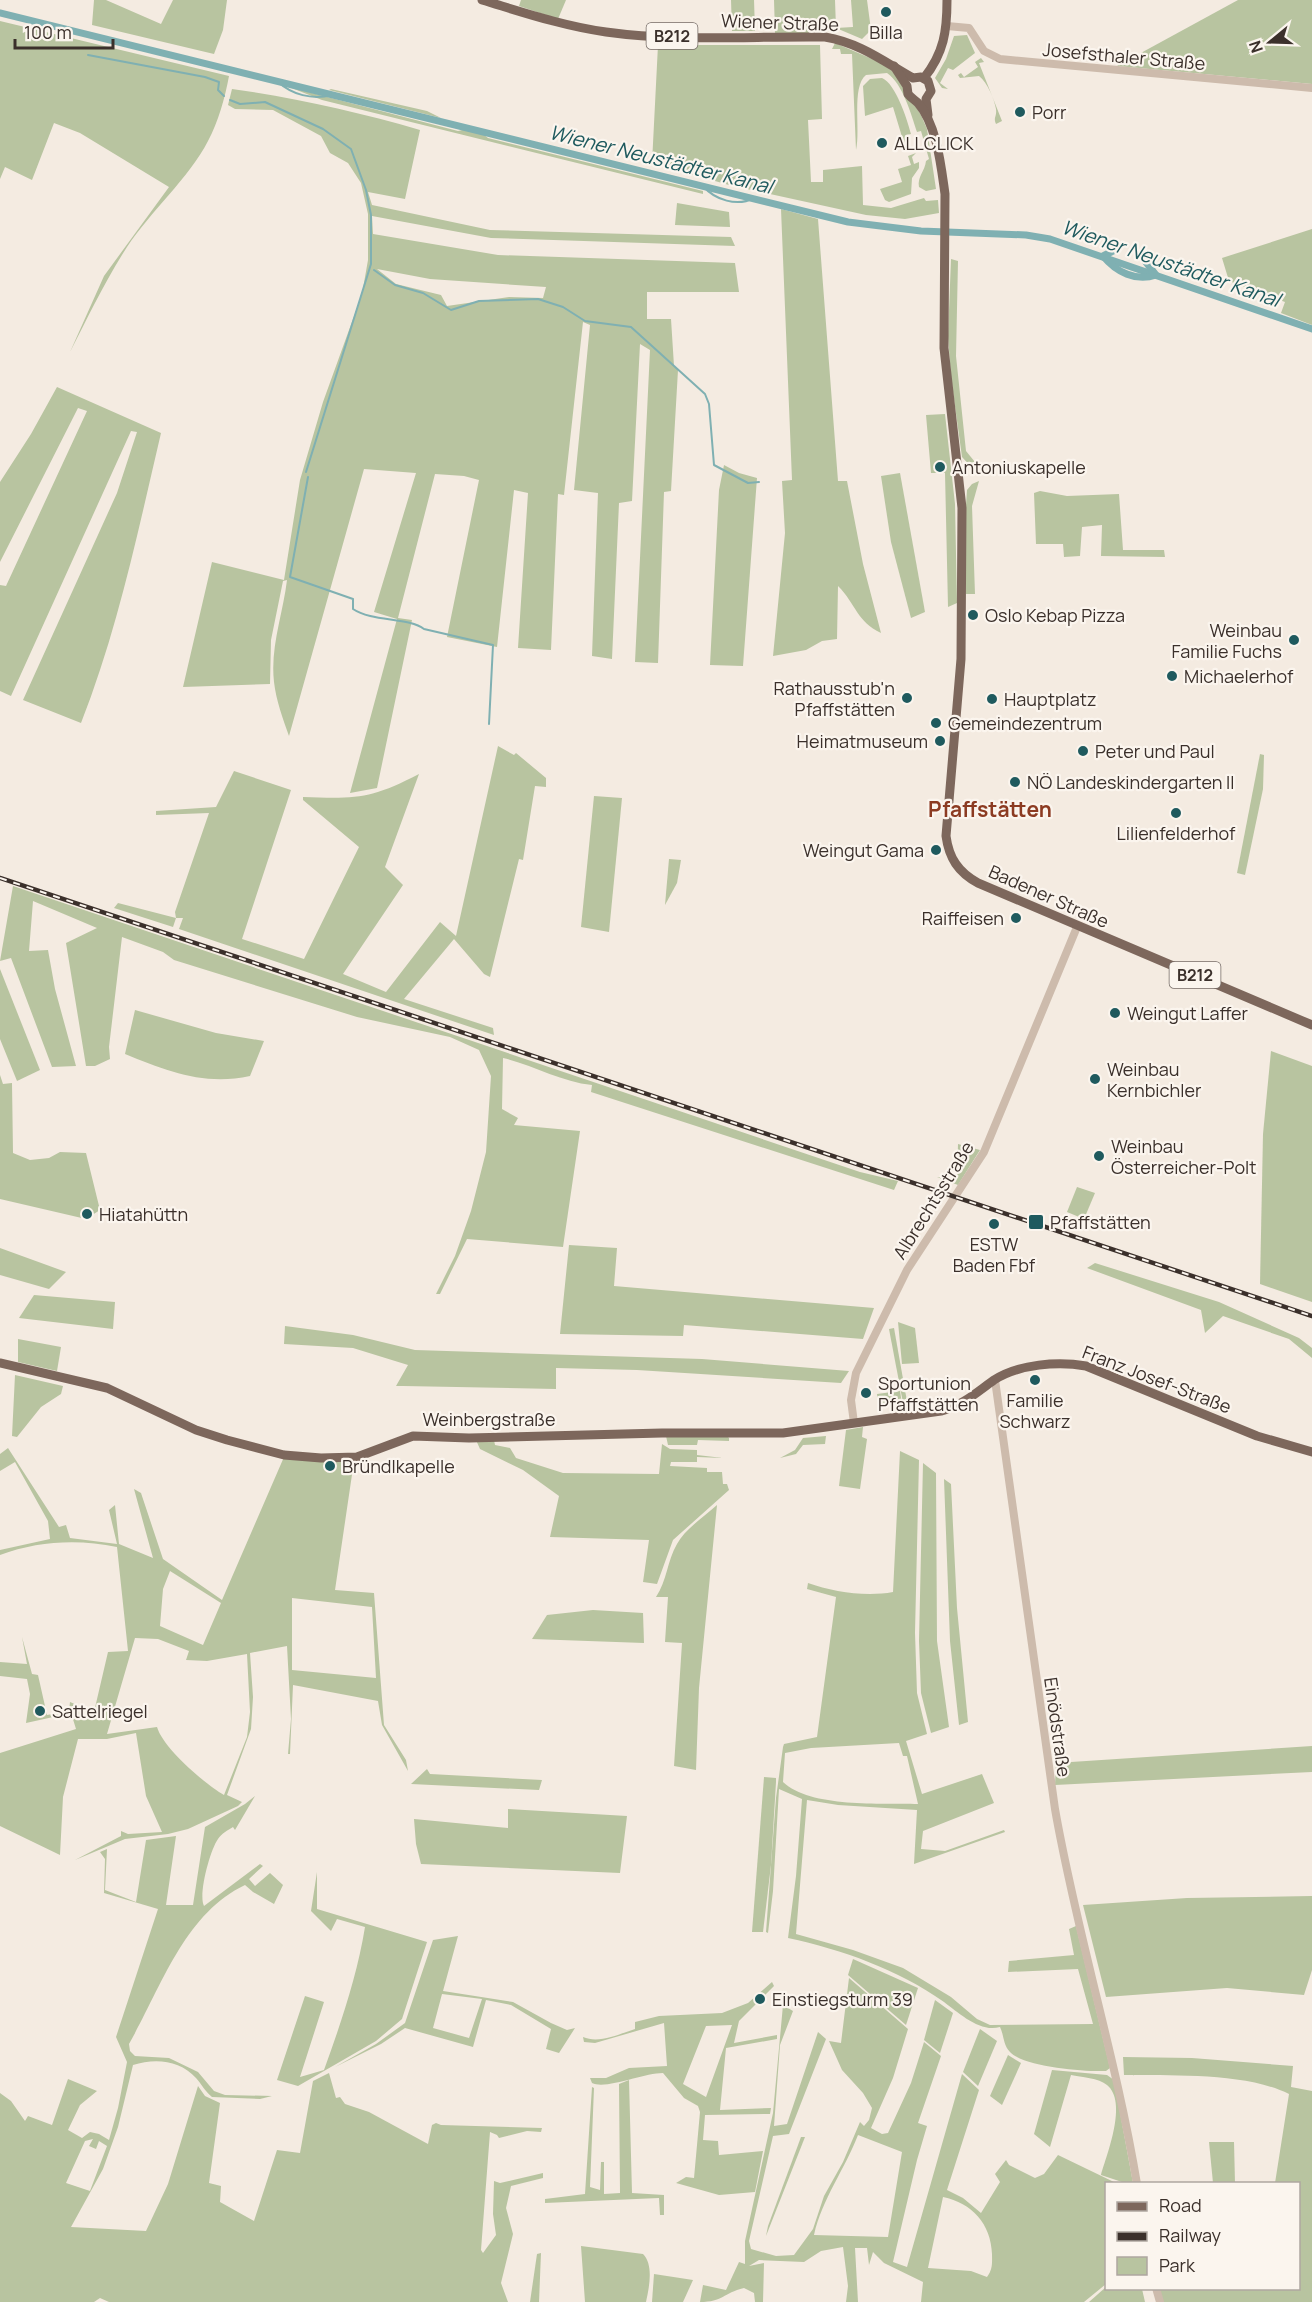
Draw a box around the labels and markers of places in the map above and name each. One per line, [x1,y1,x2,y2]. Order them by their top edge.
marker: Billa [879,5,893,19]
place label: Billa [869,20,903,44]
place label: Porr [1032,100,1067,124]
marker: Porr [1013,105,1027,119]
place label: ALLCLICK [894,131,974,155]
marker: ALLCLICK [875,136,889,150]
place label: Antoniuskapelle [952,455,1086,479]
marker: Antoniuskapelle [933,460,947,474]
place label: Oslo Kebap Pizza [985,603,1125,627]
marker: Oslo Kebap Pizza [966,608,980,622]
place label: Weinbau Familie Fuchs [1171,618,1282,663]
marker: Weinbau Familie Fuchs [1287,633,1301,647]
place label: Michaelerhof [1184,664,1294,688]
marker: Michaelerhof [1165,669,1179,683]
place label: Rathausstub'n Pfaffstätten [773,676,895,721]
place label: Hauptplatz [1004,687,1096,711]
marker: Rathausstub'n Pfaffstätten [900,691,914,705]
marker: Hauptplatz [985,692,999,706]
place label: Gemeindezentrum [948,711,1102,735]
marker: Gemeindezentrum [929,716,943,730]
place label: Heimatmuseum [797,729,928,753]
marker: Heimatmuseum [933,734,947,748]
place label: Peter und Paul [1095,739,1215,763]
marker: Peter und Paul [1076,744,1090,758]
place label: NÖ Landeskindergarten II [1027,770,1234,794]
marker: NÖ Landeskindergarten II [1008,775,1022,789]
marker: Lilienfelderhof [1169,806,1183,820]
place label: Lilienfelderhof [1117,821,1236,845]
place label: Weingut Gama [803,838,924,862]
marker: Weingut Gama [929,843,943,857]
place label: Raiffeisen [922,906,1004,930]
marker: Raiffeisen [1009,911,1023,925]
place label: Weingut Laffer [1127,1001,1249,1025]
marker: Weingut Laffer [1108,1006,1122,1020]
place label: Weinbau Kernbichler [1107,1057,1202,1102]
marker: Weinbau Kernbichler [1088,1072,1102,1086]
place label: Weinbau Österreicher-Polt [1111,1134,1256,1179]
marker: Weinbau Österreicher-Polt [1092,1149,1106,1163]
place label: Hiatahüttn [99,1202,188,1226]
marker: Hiatahüttn [80,1207,94,1221]
place label: Pfaffstätten [1050,1210,1151,1234]
marker: Pfaffstätten [1027,1213,1045,1231]
marker: ESTW Baden Fbf [987,1217,1001,1231]
place label: ESTW Baden Fbf [953,1232,1036,1277]
place label: Sportunion Pfaffstätten [878,1371,979,1416]
marker: Familie Schwarz [1028,1373,1042,1387]
marker: Sportunion Pfaffstätten [859,1386,873,1400]
place label: Familie Schwarz [999,1388,1071,1433]
place label: Bründlkapelle [342,1454,455,1478]
marker: Bründlkapelle [323,1459,337,1473]
place label: Sattelriegel [52,1699,148,1723]
marker: Sattelriegel [33,1704,47,1718]
place label: Einstiegsturm 39 [772,1987,913,2011]
marker: Einstiegsturm 39 [753,1992,767,2006]

